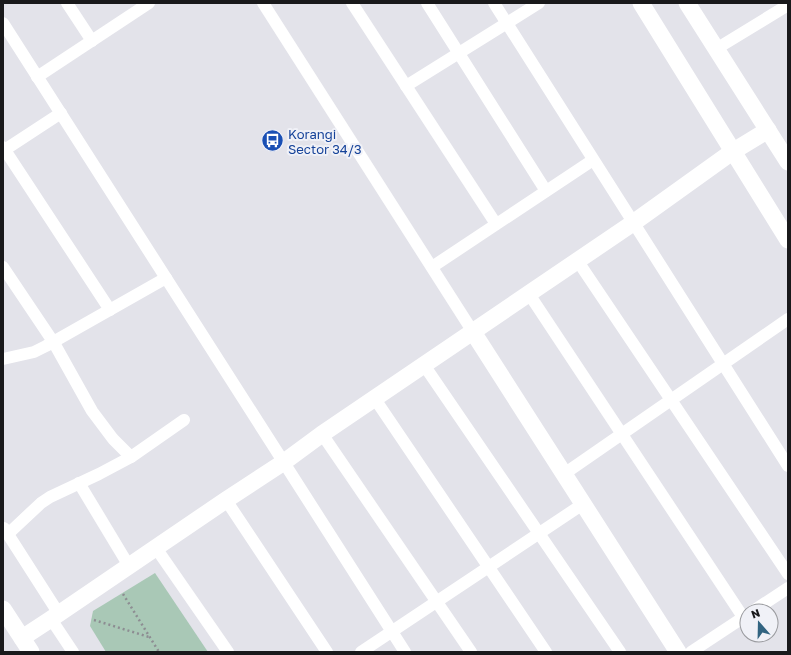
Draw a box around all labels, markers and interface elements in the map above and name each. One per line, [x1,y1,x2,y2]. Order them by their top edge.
place label: Korangi Sector 34/3 [288,126,362,157]
bus stop icon: Korangi Sector 34/3 [260,128,286,154]
north arrow [739,603,779,643]
text: N [749,606,762,621]

